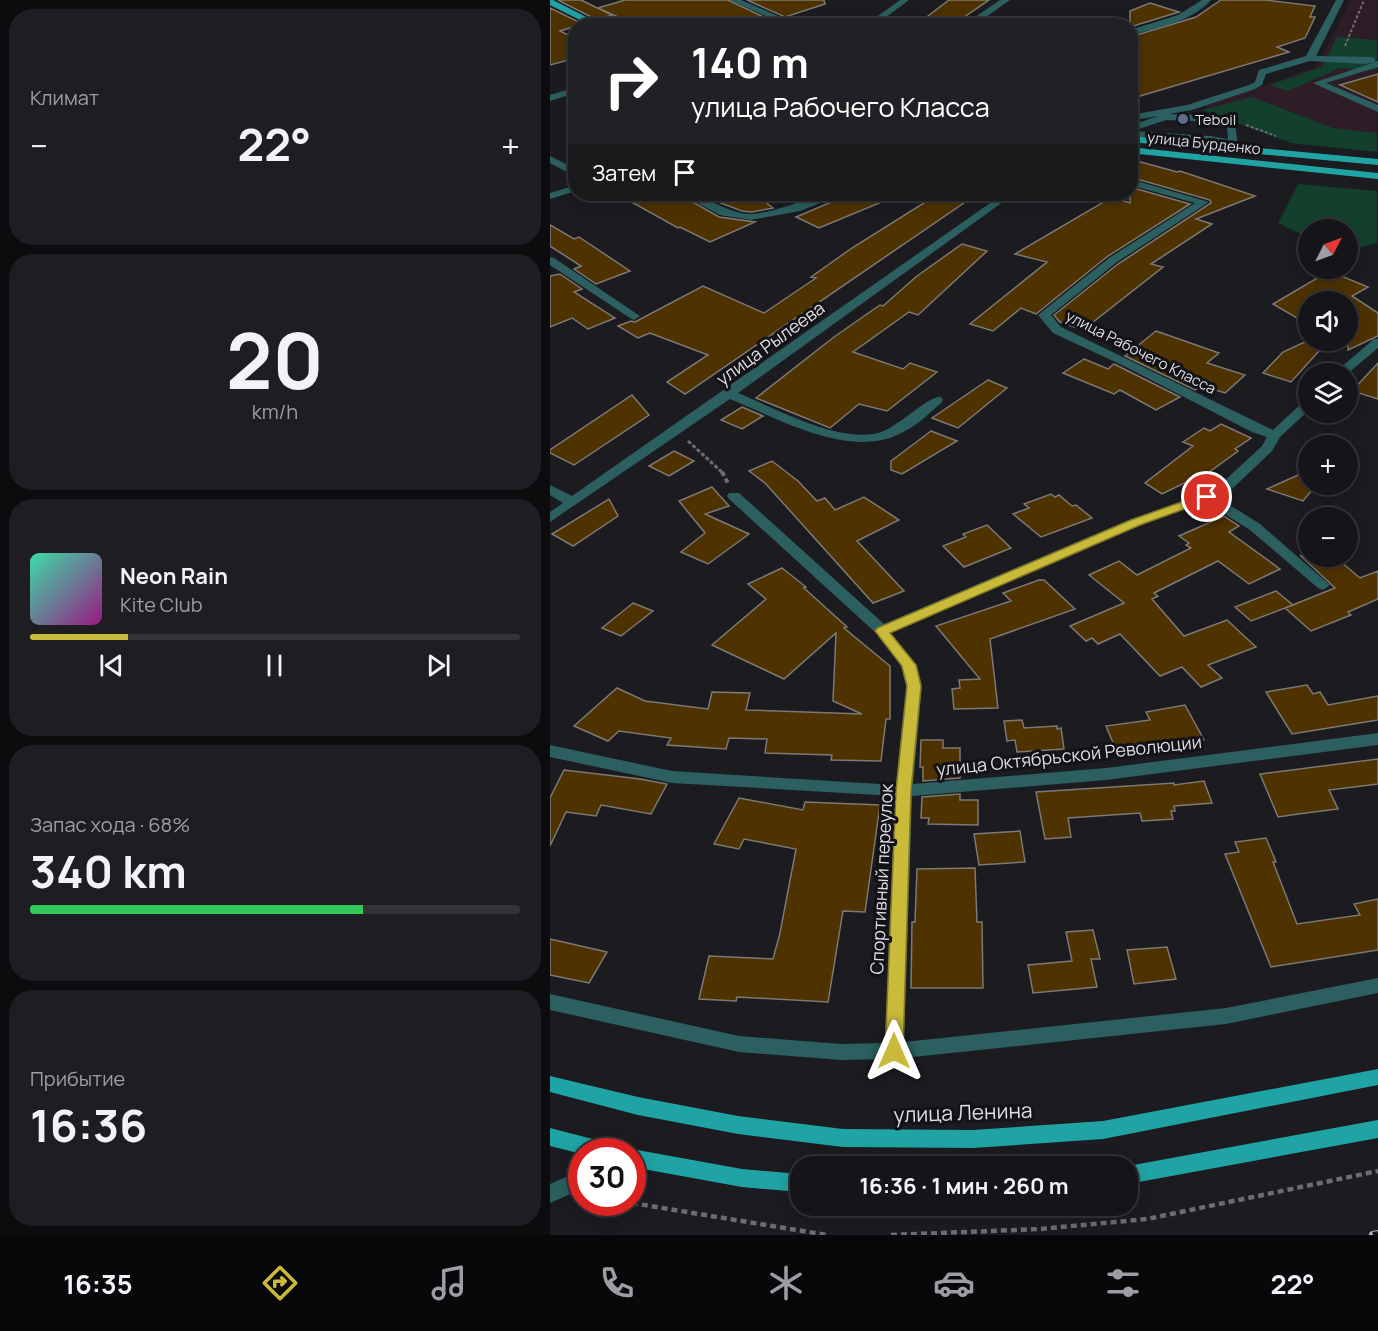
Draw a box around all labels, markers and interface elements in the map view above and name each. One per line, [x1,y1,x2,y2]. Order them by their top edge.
text: 140 m [691,33,809,91]
icon: right [592,42,670,120]
text: Климат [30,84,99,111]
text: улица Рабочего Класса [691,88,990,125]
place label: Teboil [1195,109,1236,130]
marker: Teboil [1176,112,1190,126]
text: 22° [237,113,311,175]
text: − [30,123,48,168]
text: + [501,123,520,168]
street label: улица Бурденко [1146,127,1262,159]
icon: arrive [668,156,701,189]
text: Затем [592,158,656,188]
north arrow [1298,219,1358,279]
map controls [1298,219,1358,567]
button: sound [1298,291,1358,351]
street label: улица Рылеева [711,296,829,390]
street label: улица Рабочего Класса [1062,305,1220,399]
text: 20 [226,306,324,412]
button: layers [1298,363,1358,423]
text: km/h [252,398,298,425]
button: + [1298,435,1358,495]
pin [1181,471,1232,522]
icon: arrive [1190,480,1223,513]
button: − [1298,507,1358,567]
text: Neon Rain [120,561,228,591]
text: Kite Club [120,591,203,618]
icon: previous [95,649,128,682]
icon: pause [258,649,291,682]
icon: next [422,649,455,682]
street label: улица Октябрьской Революции [935,729,1203,781]
street label: Спортивный переулок [864,782,898,975]
text: Запас хода · 68% [30,811,190,838]
text: 340 km [30,840,187,902]
position arrow [862,1019,926,1083]
text: Прибытие [30,1065,125,1092]
text: 16:36 [30,1094,147,1156]
street label: улица Ленина [893,1096,1033,1128]
speed limit sign: 30 [568,1138,646,1216]
text: 16:36 · 1 мин · 260 m [859,1171,1069,1201]
icon: directions [259,1262,301,1304]
icon: music [428,1262,470,1304]
icon: phone [596,1262,638,1304]
icon: climate [765,1262,807,1304]
icon: car [933,1262,975,1304]
icon: filters [1102,1262,1144,1304]
text: 16:35 [63,1265,133,1302]
text: 22° [1270,1265,1315,1302]

